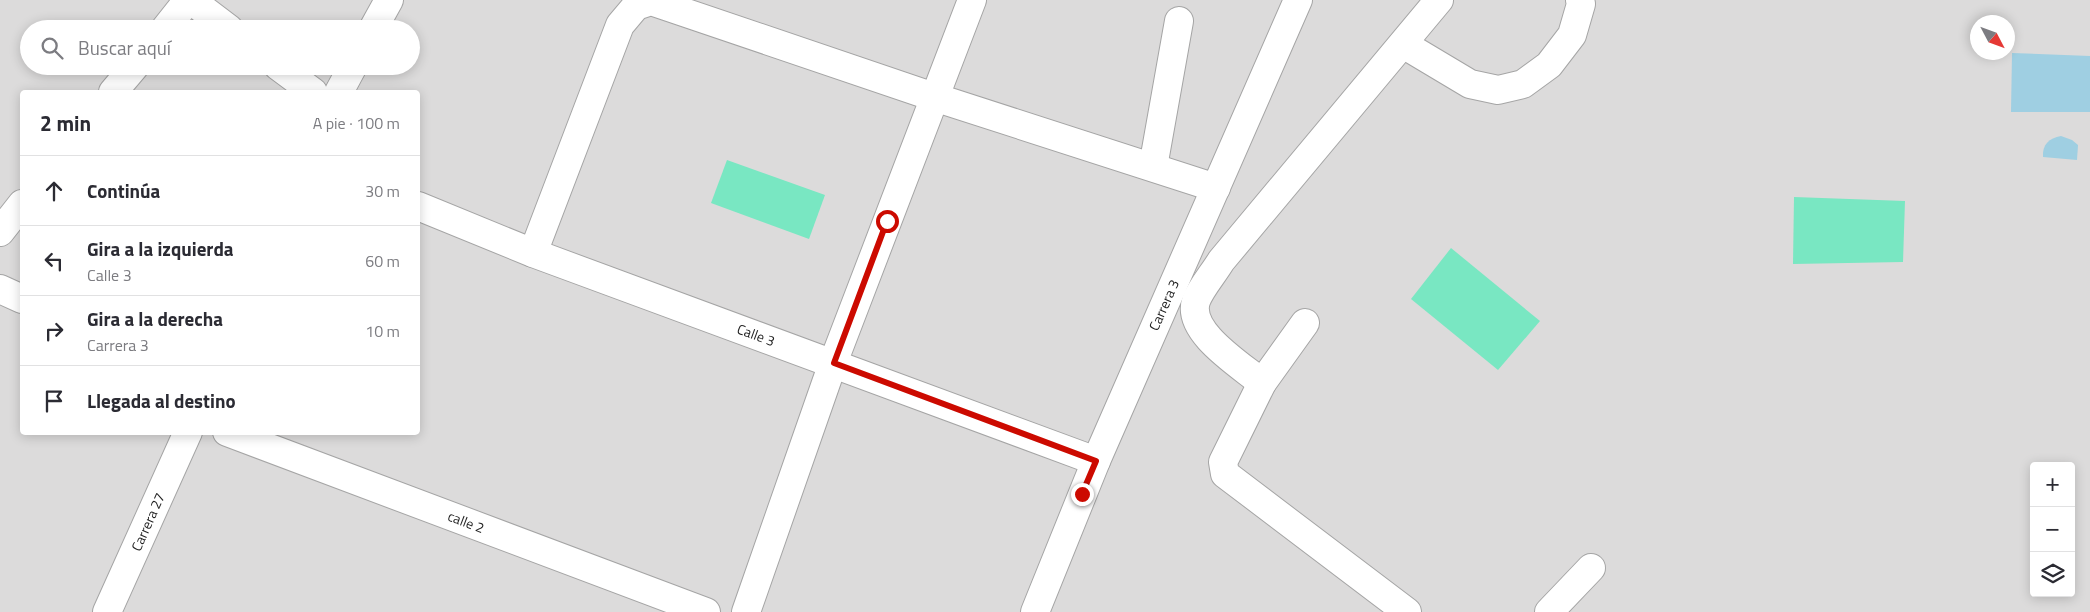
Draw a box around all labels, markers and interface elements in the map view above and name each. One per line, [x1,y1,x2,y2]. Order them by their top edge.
north arrow [1970,15,2015,60]
search box [20,20,420,75]
text: Buscar aquí [78,33,171,62]
icon: search [38,34,66,62]
text: 2 min [40,107,91,139]
text: A pie · 100 m [313,111,400,135]
text: Continúa [87,176,160,205]
icon: ahead [40,177,68,205]
text: 30 m [365,179,400,203]
route start [876,210,899,233]
text: Gira a la izquierda [87,234,234,263]
icon: left [40,247,68,275]
text: 60 m [365,249,400,273]
text: Calle 3 [87,263,132,287]
street label: Carrera 3 [1143,276,1184,334]
text: Gira a la derecha [87,304,223,333]
icon: right [40,317,68,345]
street label: Calle 3 [734,318,778,351]
text: 10 m [365,319,400,343]
text: Carrera 3 [87,333,149,357]
text: Llegada al destino [87,386,236,415]
icon: arrive [40,387,68,415]
map controls [2030,462,2075,597]
button: + [2030,462,2075,507]
route end [1071,483,1094,506]
street label: Carrera 27 [125,489,170,554]
street label: calle 2 [445,505,487,538]
button: − [2030,507,2075,552]
button: layers [2030,552,2075,597]

